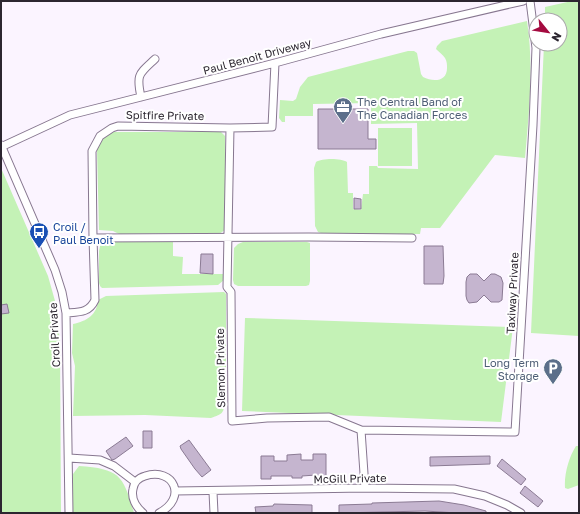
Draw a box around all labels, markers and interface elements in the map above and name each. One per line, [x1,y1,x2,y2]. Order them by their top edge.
north arrow [528,12,568,52]
text: N [549,30,565,44]
street label: Paul Benoit Driveway [201,35,313,77]
place label: The Central Band of The Canadian Forces [357,95,467,121]
office icon: The Central Band of The Canadian Forces [332,96,354,124]
street label: Spitfire Private [126,108,204,122]
place label: Croil / Paul Benoit [53,220,114,246]
bus stop icon: Croil / Paul Benoit [28,221,50,249]
street label: Taxiway Private [503,252,521,334]
street label: Croil Private [46,302,62,368]
street label: Slemon Private [213,328,227,408]
place label: Long Term Storage [484,356,539,382]
parking icon: Long Term Storage [542,357,564,385]
street label: McGill Private [313,471,387,485]

